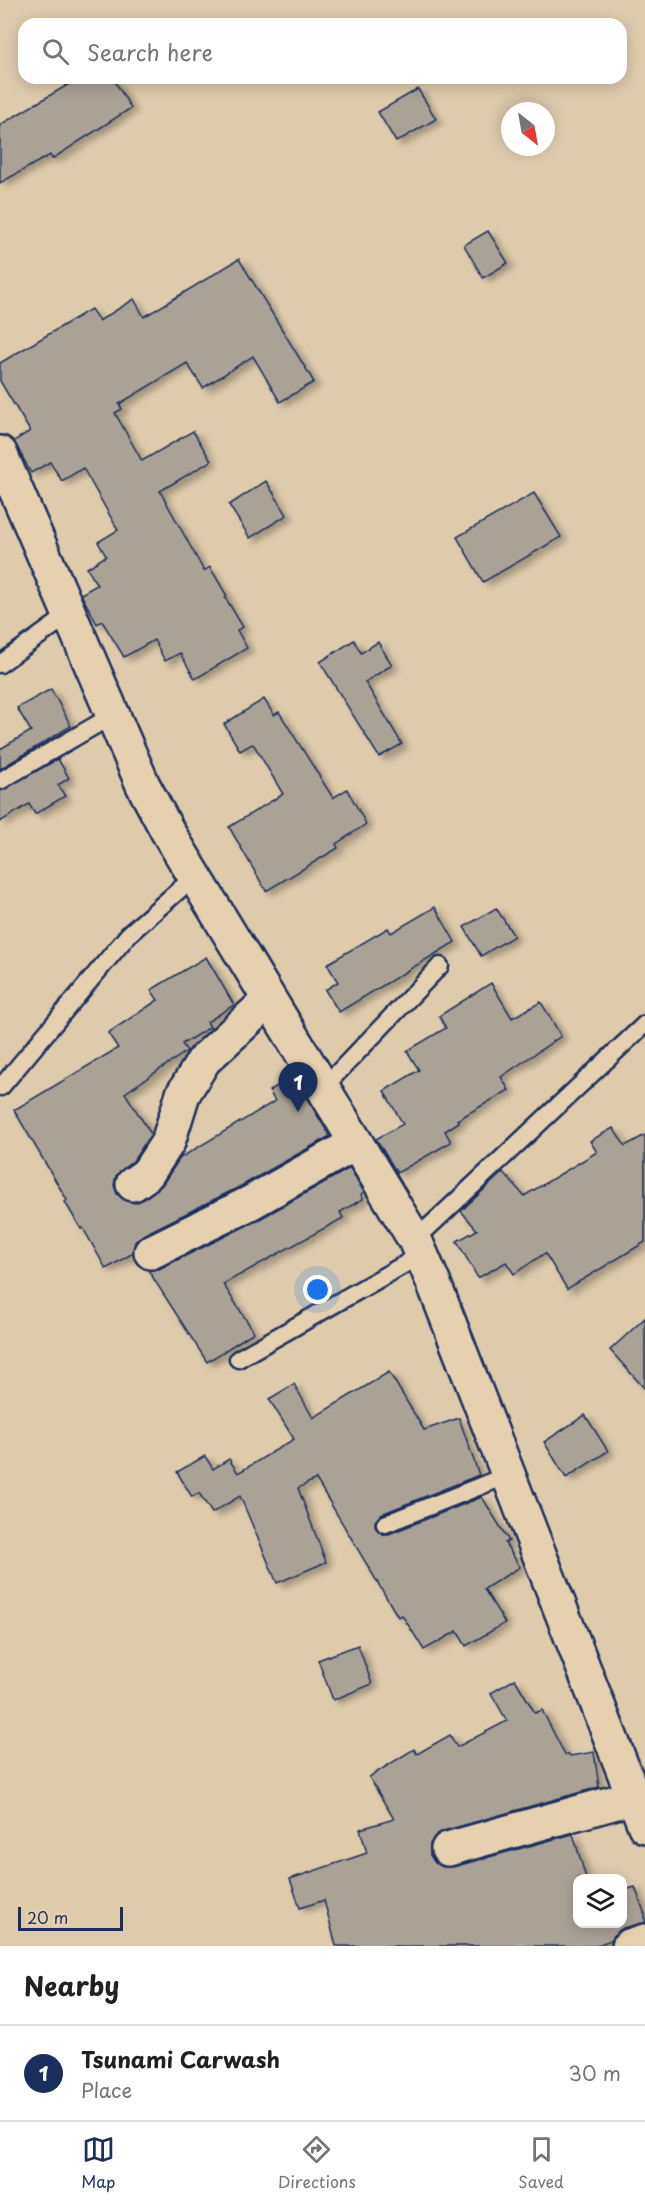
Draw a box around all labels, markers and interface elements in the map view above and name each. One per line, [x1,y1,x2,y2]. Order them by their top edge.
search box [18,18,627,84]
icon: search [39,35,72,68]
text: Search here [87,35,213,68]
north arrow [501,102,555,156]
pin: 1 [278,1062,318,1112]
your location [303,1275,332,1304]
map controls [573,1874,627,1928]
button: layers [573,1874,627,1928]
scale bar [18,1904,123,1932]
text: 20 m [27,1905,68,1929]
text: Nearby [24,1966,119,2005]
text: Tsunami Carwash [81,2042,280,2075]
text: 1 [39,2058,48,2088]
text: 30 m [568,2058,621,2088]
text: Place [81,2075,132,2105]
tab: Map [81,2133,115,2193]
tab: Directions [278,2133,356,2193]
tab: Saved [518,2133,564,2193]

